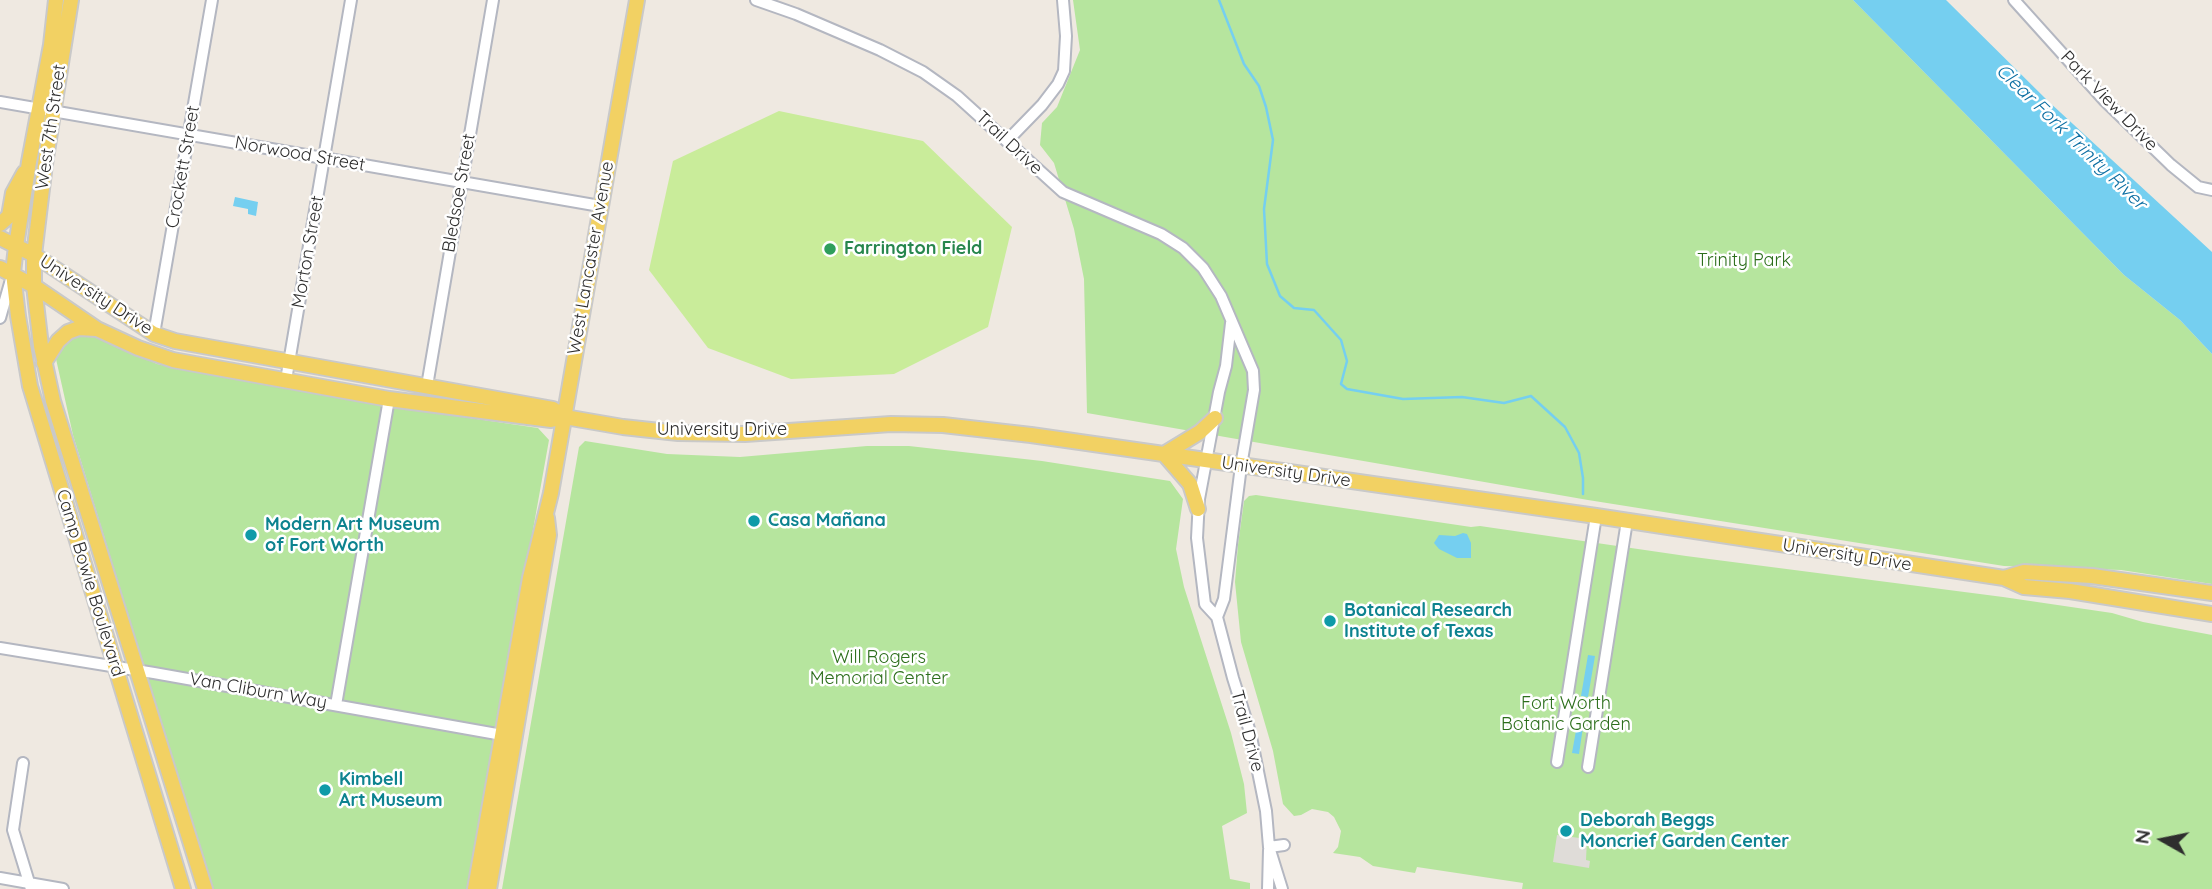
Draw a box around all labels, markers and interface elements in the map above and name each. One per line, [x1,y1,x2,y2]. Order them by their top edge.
street label: Park View Drive [2056,46,2162,156]
water label: Clear Fork Trinity River [1991,59,2151,215]
street label: West 7th Street [32,63,70,191]
street label: Crockett Street [162,104,204,230]
street label: Trail Drive [971,107,1047,179]
street label: Norwood Street [233,132,367,176]
street label: Bledsoe Street [438,132,480,254]
street label: West Lancaster Avenue [563,160,619,356]
street label: Morton Street [287,194,329,310]
place label: Farrington Field [844,238,982,260]
marker: Farrington Field [822,241,838,257]
street label: University Drive [35,250,157,340]
park label: Trinity Park [1697,250,1791,272]
street label: University Drive [657,419,787,441]
street label: University Drive [1220,452,1352,492]
street label: Camp Bowie Boulevard [51,487,129,679]
place label: Casa Mañana [768,510,886,532]
marker: Casa Mañana [746,513,762,529]
place label: Modern Art Museum of Fort Worth [265,514,440,556]
marker: Modern Art Museum of Fort Worth [243,527,259,543]
street label: University Drive [1781,534,1913,576]
place label: Botanical Research Institute of Texas [1344,600,1512,642]
marker: Botanical Research Institute of Texas [1322,613,1338,629]
park label: Will Rogers Memorial Center [810,647,948,690]
street label: Van Cliburn Way [187,668,329,714]
street label: Trail Drive [1226,688,1268,774]
park label: Fort Worth Botanic Garden [1501,693,1631,736]
place label: Kimbell Art Museum [339,769,442,812]
marker: Kimbell Art Museum [317,782,333,798]
north arrow [2128,805,2198,875]
place label: Deborah Beggs Moncrief Garden Center [1580,810,1789,852]
marker: Deborah Beggs Moncrief Garden Center [1558,823,1574,839]
text: N [2129,828,2155,845]

